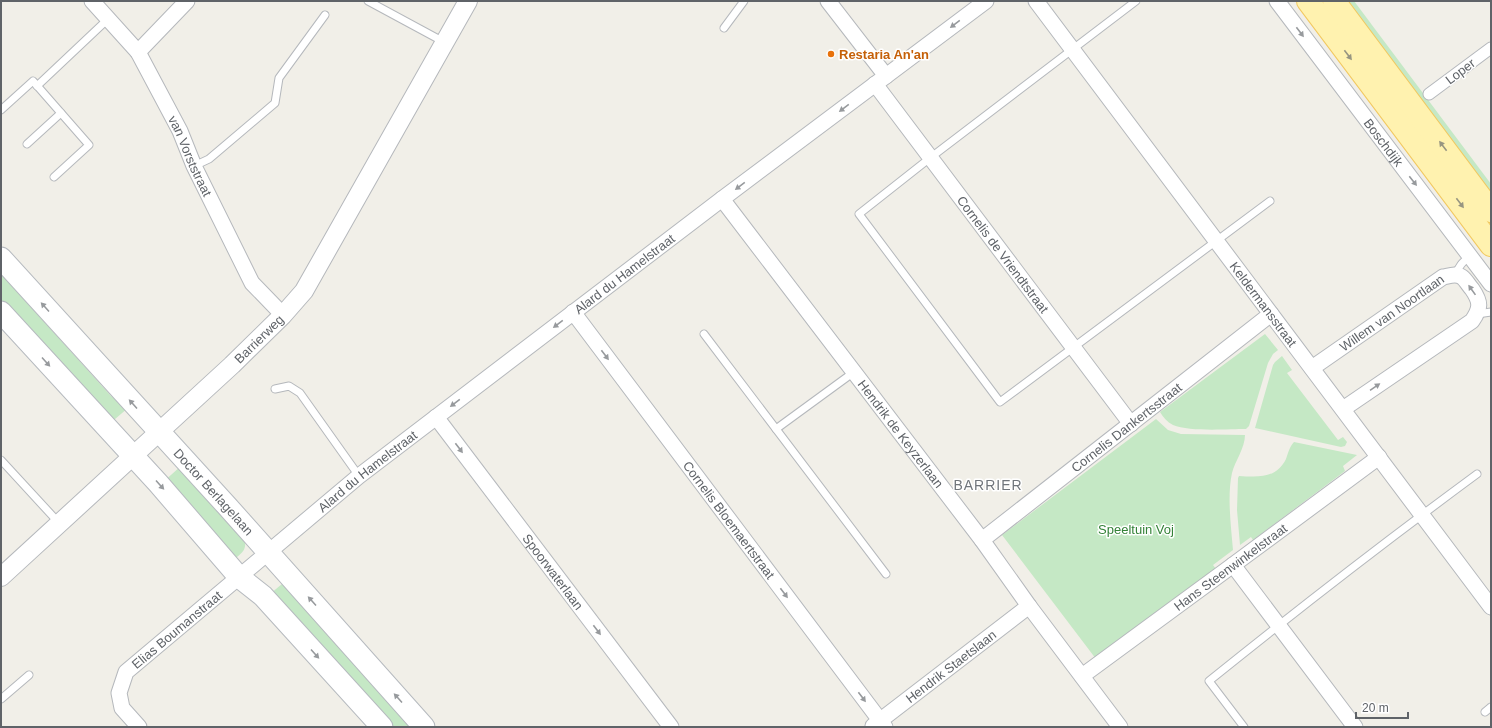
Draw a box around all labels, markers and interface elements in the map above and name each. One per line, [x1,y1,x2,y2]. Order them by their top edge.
one-way arrow [949,20,960,29]
one-way arrow [1296,27,1305,38]
place label: Restaria An'an [839,47,929,62]
marker: Restaria An'an [826,49,836,59]
one-way arrow [1344,49,1352,60]
street label: Loper [1443,55,1479,87]
one-way arrow [838,103,849,112]
street label: van Vorststraat [165,113,215,199]
street label: Boschdijk [1361,116,1406,170]
one-way arrow [1439,141,1447,152]
one-way arrow [1409,175,1417,186]
one-way arrow [734,181,745,190]
street label: Cornelis de Vriendtstraat [954,193,1052,316]
one-way arrow [1455,198,1464,209]
street label: Alard du Hamelstraat [571,231,678,317]
street label: Keldermansstraat [1227,259,1300,350]
street label: Willem van Noortlaan [1337,272,1447,355]
one-way arrow [1468,284,1476,295]
one-way arrow [41,302,50,312]
street label: Barrierweg [231,312,287,367]
one-way arrow [553,319,564,328]
one-way arrow [601,349,609,360]
one-way arrow [41,357,50,366]
street label: Hendrik de Keyzerlaan [855,377,946,491]
street label: Cornelis Dankertsstraat [1068,380,1185,475]
one-way arrow [1370,383,1380,391]
one-way arrow [128,398,137,409]
one-way arrow [449,398,460,407]
street label: Alard du Hamelstraat [315,427,420,515]
one-way arrow [455,443,463,454]
street label: Doctor Berlagelaan [170,446,256,538]
street label: Cornelis Bloemaertstraat [680,458,778,582]
district label: BARRIER [953,477,1023,493]
one-way arrow [155,480,164,490]
street label: Hans Steenwinkelstraat [1171,521,1290,614]
park label: Speeltuin Voj [1098,522,1174,537]
street label: Spoorwaterlaan [519,531,586,613]
one-way arrow [780,587,788,598]
street label: Elias Boumanstraat [129,588,225,672]
one-way arrow [307,596,316,606]
one-way arrow [593,624,601,635]
street label: Hendrik Staetslaan [903,627,999,706]
one-way arrow [311,649,320,659]
one-way arrow [858,691,866,702]
one-way arrow [394,693,403,703]
scale bar [1356,694,1408,720]
text: 20 m [1362,701,1389,715]

